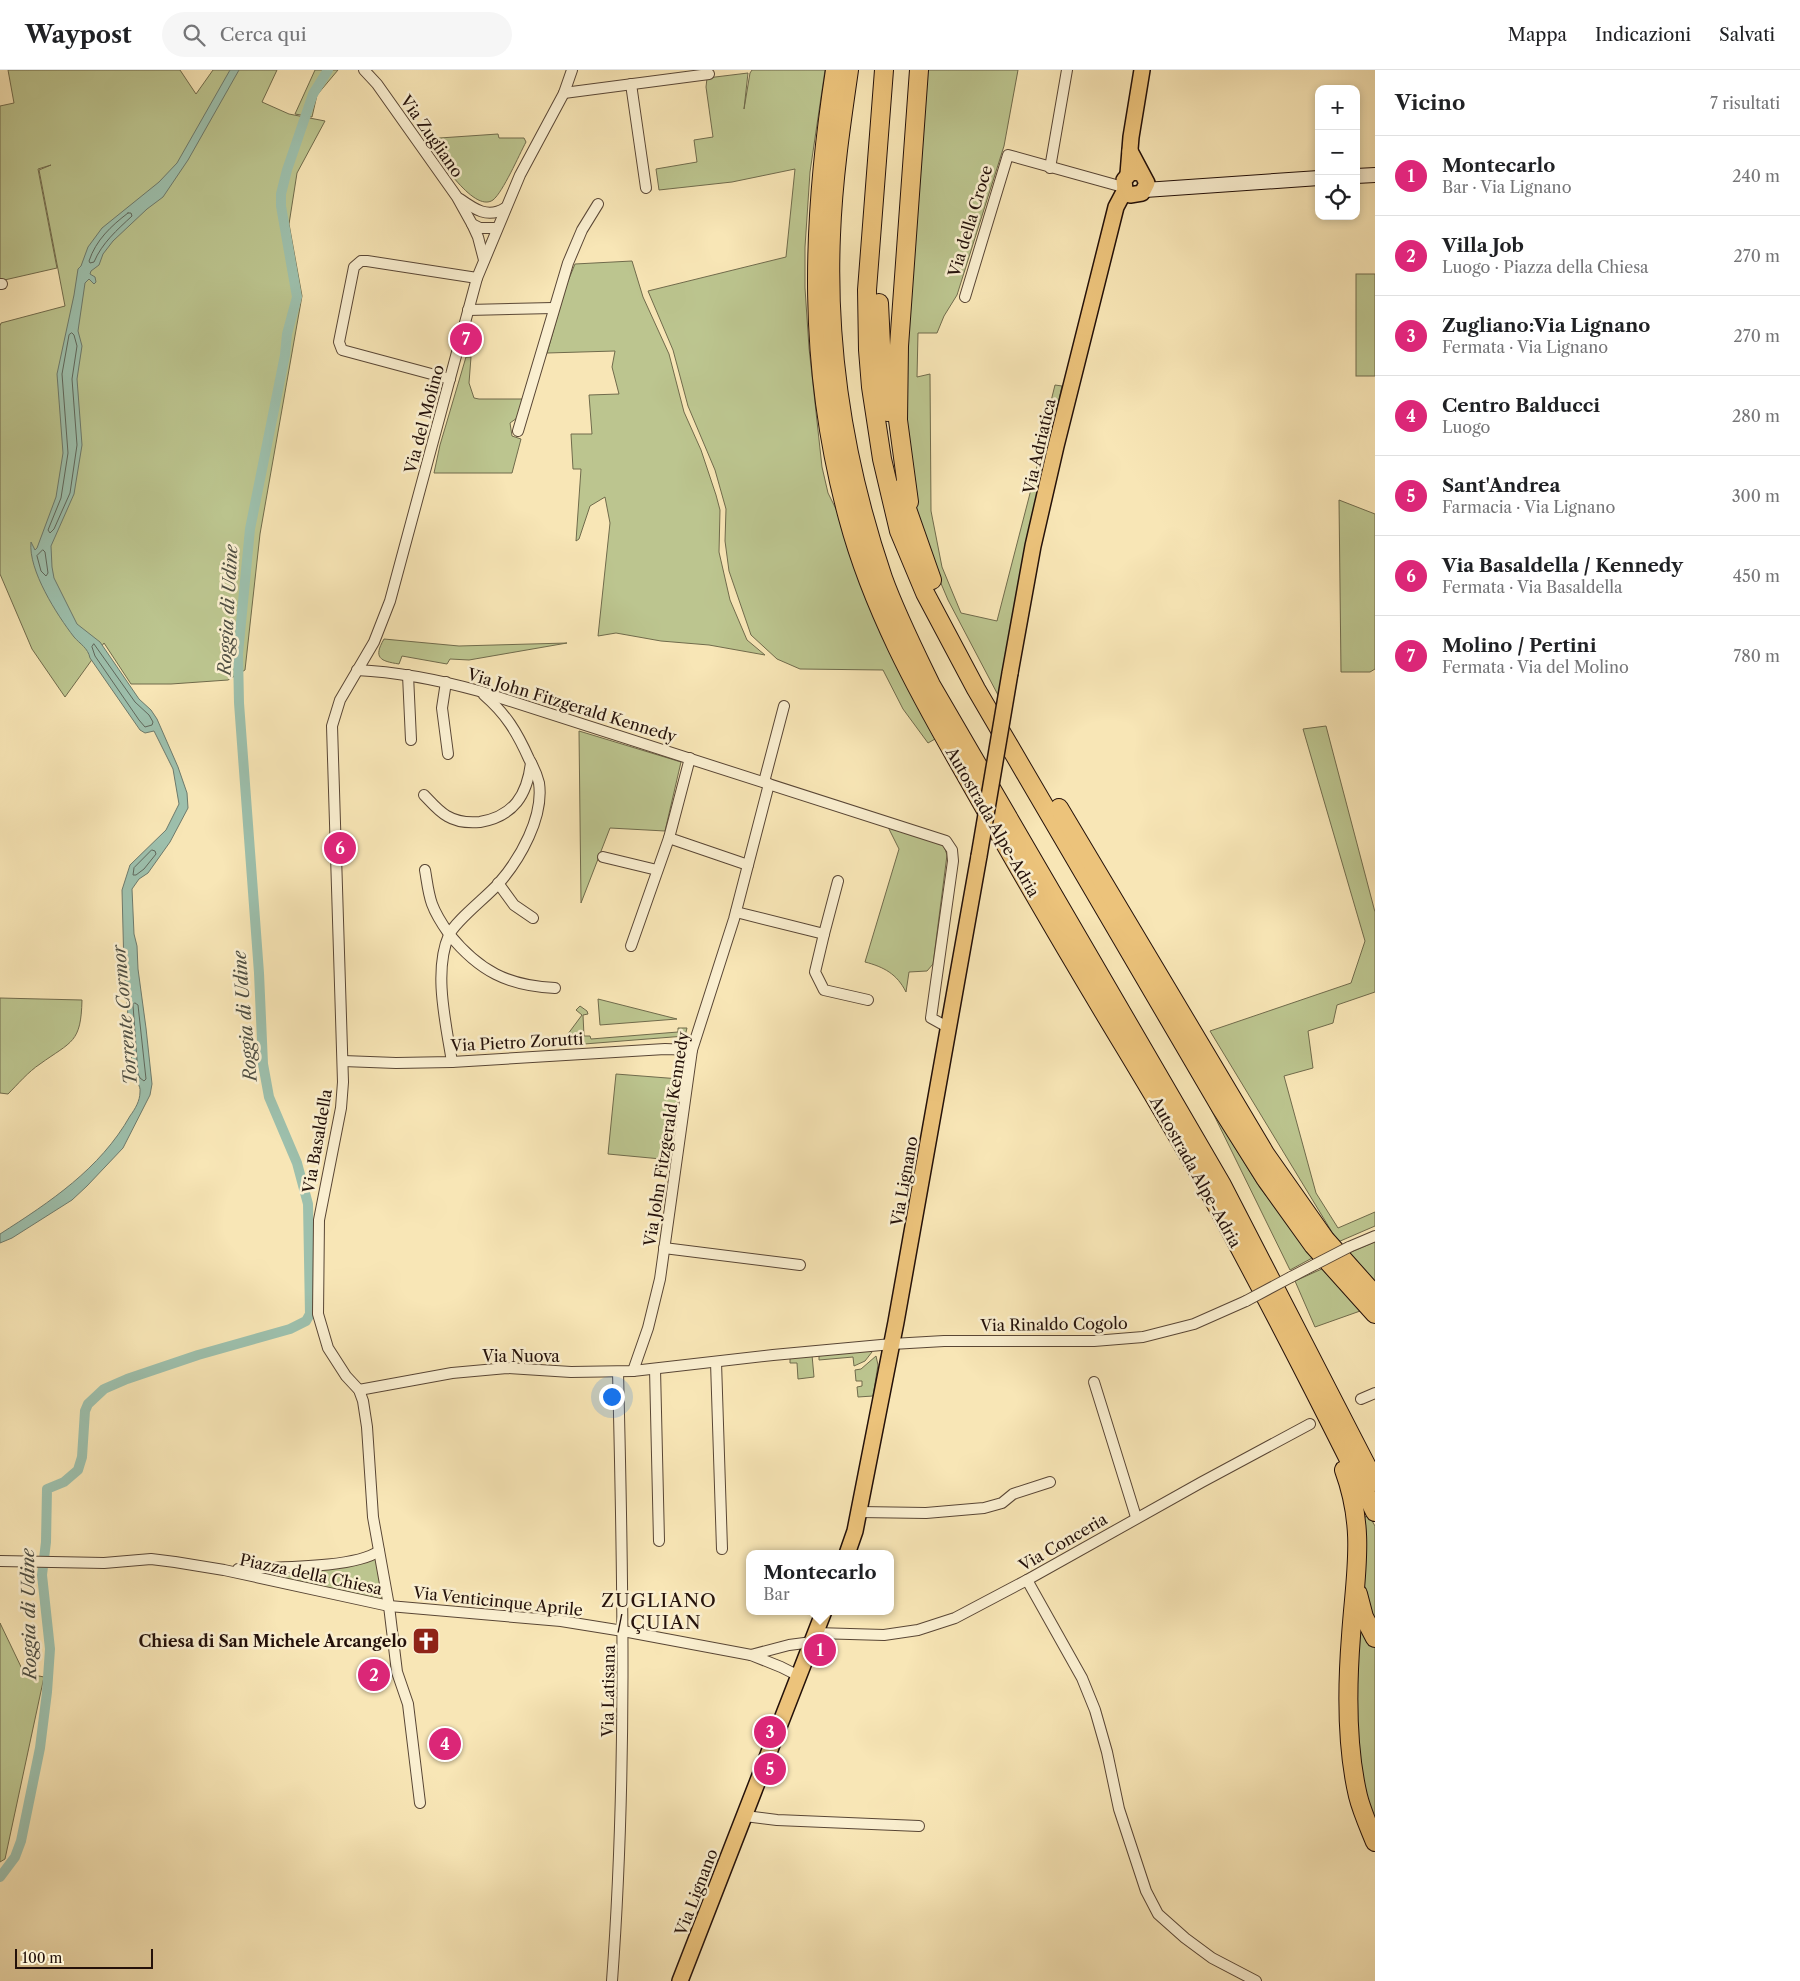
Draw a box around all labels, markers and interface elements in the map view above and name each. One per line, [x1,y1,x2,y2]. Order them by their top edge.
search box [162,12,512,57]
text: Waypost [25,20,132,49]
icon: search [180,21,208,49]
text: Cerca qui [220,23,307,46]
text: Mappa [1508,24,1567,46]
text: Indicazioni [1595,24,1691,46]
text: Salvati [1719,24,1775,46]
map controls [1315,85,1360,220]
button: + [1315,85,1360,130]
street label: Via Zugliano [396,90,468,181]
text: Vicino [1395,90,1465,115]
text: 7 risultati [1710,93,1780,113]
button: − [1315,130,1360,175]
text: Montecarlo [1442,154,1555,177]
street label: Via della Croce [943,163,996,280]
text: 1 [1407,166,1415,186]
text: 240 m [1732,166,1780,186]
button: locate [1315,175,1360,220]
text: Bar · Via Lignano [1442,177,1571,197]
text: Villa Job [1442,234,1524,257]
text: 2 [1406,246,1416,266]
text: 270 m [1734,246,1780,266]
text: Luogo · Piazza della Chiesa [1442,257,1649,277]
text: Zugliano:Via Lignano [1442,314,1650,337]
pin: 7 [450,320,482,358]
text: 3 [1406,326,1416,346]
text: 270 m [1734,326,1780,346]
text: Fermata · Via Lignano [1442,337,1608,357]
street label: Via del Molino [400,362,448,476]
text: Centro Balducci [1442,394,1600,417]
street label: Via Adriatica [1018,396,1060,497]
text: 4 [1406,406,1416,426]
text: 280 m [1732,406,1780,426]
text: Luogo [1442,417,1490,437]
text: Sant'Andrea [1442,474,1560,497]
text: 5 [1407,486,1415,506]
text: 300 m [1732,486,1780,506]
text: Farmacia · Via Lignano [1442,497,1615,517]
water label: Roggia di Udine [213,543,242,678]
text: Via Basaldella / Kennedy [1442,554,1683,577]
text: 6 [1406,566,1416,586]
text: 450 m [1733,566,1780,586]
text: Fermata · Via Basaldella [1442,577,1622,597]
text: Molino / Pertini [1442,634,1596,657]
text: 7 [1407,646,1415,666]
text: 780 m [1733,646,1780,666]
text: Fermata · Via del Molino [1442,657,1629,677]
street label: Via John Fitzgerald Kennedy [464,663,680,747]
street label: Autostrada Alpe-Adria [941,743,1044,901]
pin: 6 [324,829,356,867]
water label: Torrente Cormor [108,942,142,1086]
water label: Roggia di Udine [228,948,262,1084]
street label: Via Pietro Zorutti [449,1029,584,1056]
street label: Via John Fitzgerald Kennedy [639,1029,693,1249]
street label: Via Basaldella [298,1087,336,1196]
street label: Autostrada Alpe-Adria [1146,1092,1246,1252]
street label: Via Lignano [886,1134,922,1229]
street label: Via Rinaldo Cogolo [979,1313,1128,1335]
street label: Via Nuova [481,1346,560,1366]
your location [599,1384,625,1410]
street label: Via Conceria [1014,1508,1111,1576]
water label: Roggia di Udine [17,1547,41,1682]
street label: Piazza della Chiesa [238,1549,385,1599]
popup [746,1550,894,1615]
text: Montecarlo [763,1561,877,1584]
street label: Via Venticinque Aprile [411,1582,584,1620]
text: Bar [763,1584,790,1604]
district label: ZUGLIANO / ÇUIAN [601,1589,717,1634]
church icon: Chiesa di San Michele Arcangelo [411,1626,441,1656]
place label: Chiesa di San Michele Arcangelo [138,1631,407,1651]
pin: 1 [804,1631,836,1669]
street label: Via Latisana [597,1644,619,1738]
pin: 2 [358,1656,390,1694]
pin: 3 [754,1713,786,1751]
pin: 4 [429,1725,461,1763]
pin: 5 [754,1750,786,1788]
street label: Via Lignano [670,1846,722,1939]
scale bar [15,1946,152,1969]
text: 100 m [22,1949,62,1967]

